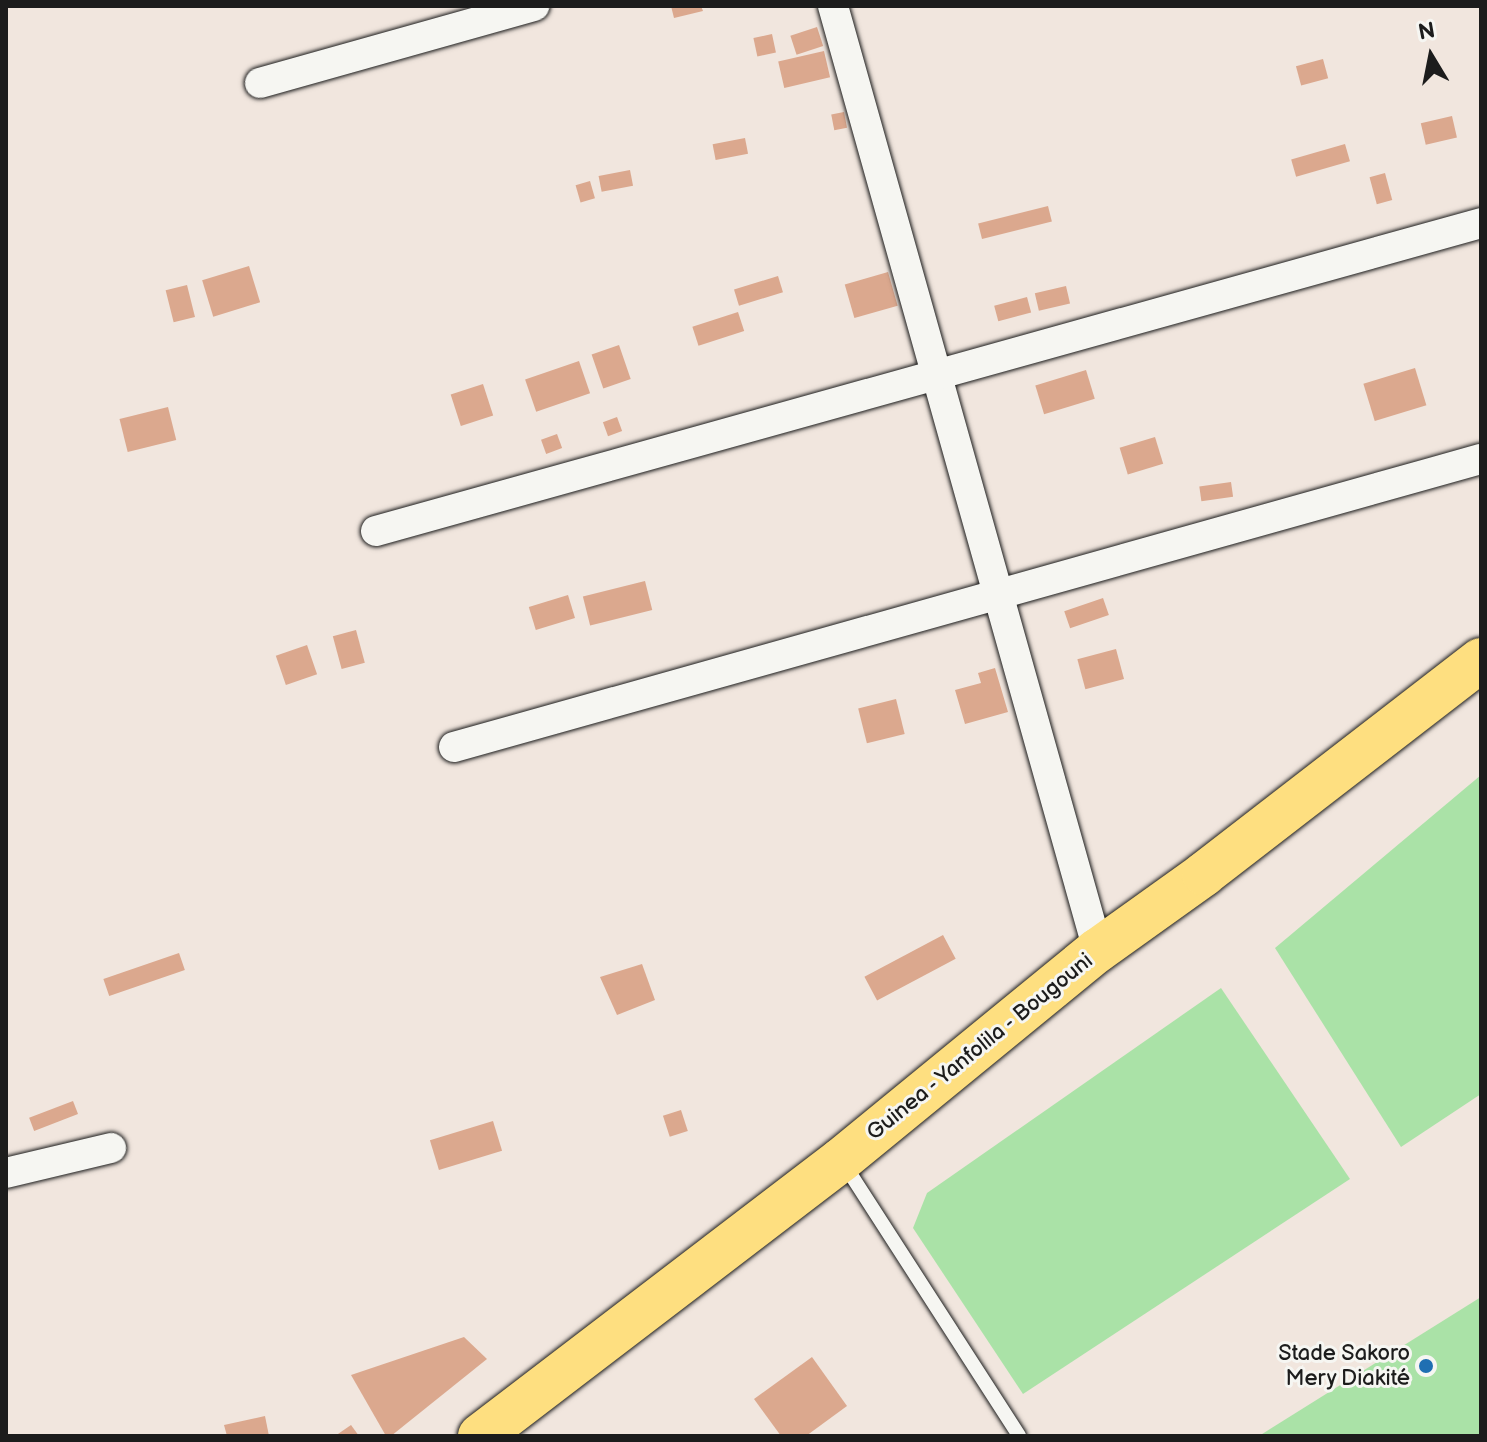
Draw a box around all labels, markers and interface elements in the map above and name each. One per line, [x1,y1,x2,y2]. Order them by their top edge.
north arrow [1391,16,1471,96]
text: N [1416,17,1437,47]
street label: Guinea - Yanfolila - Bougouni [860,946,1100,1148]
place label: Stade Sakoro Mery Diakité [1278,1340,1410,1392]
marker: Stade Sakoro Mery Diakité [1417,1357,1435,1375]

